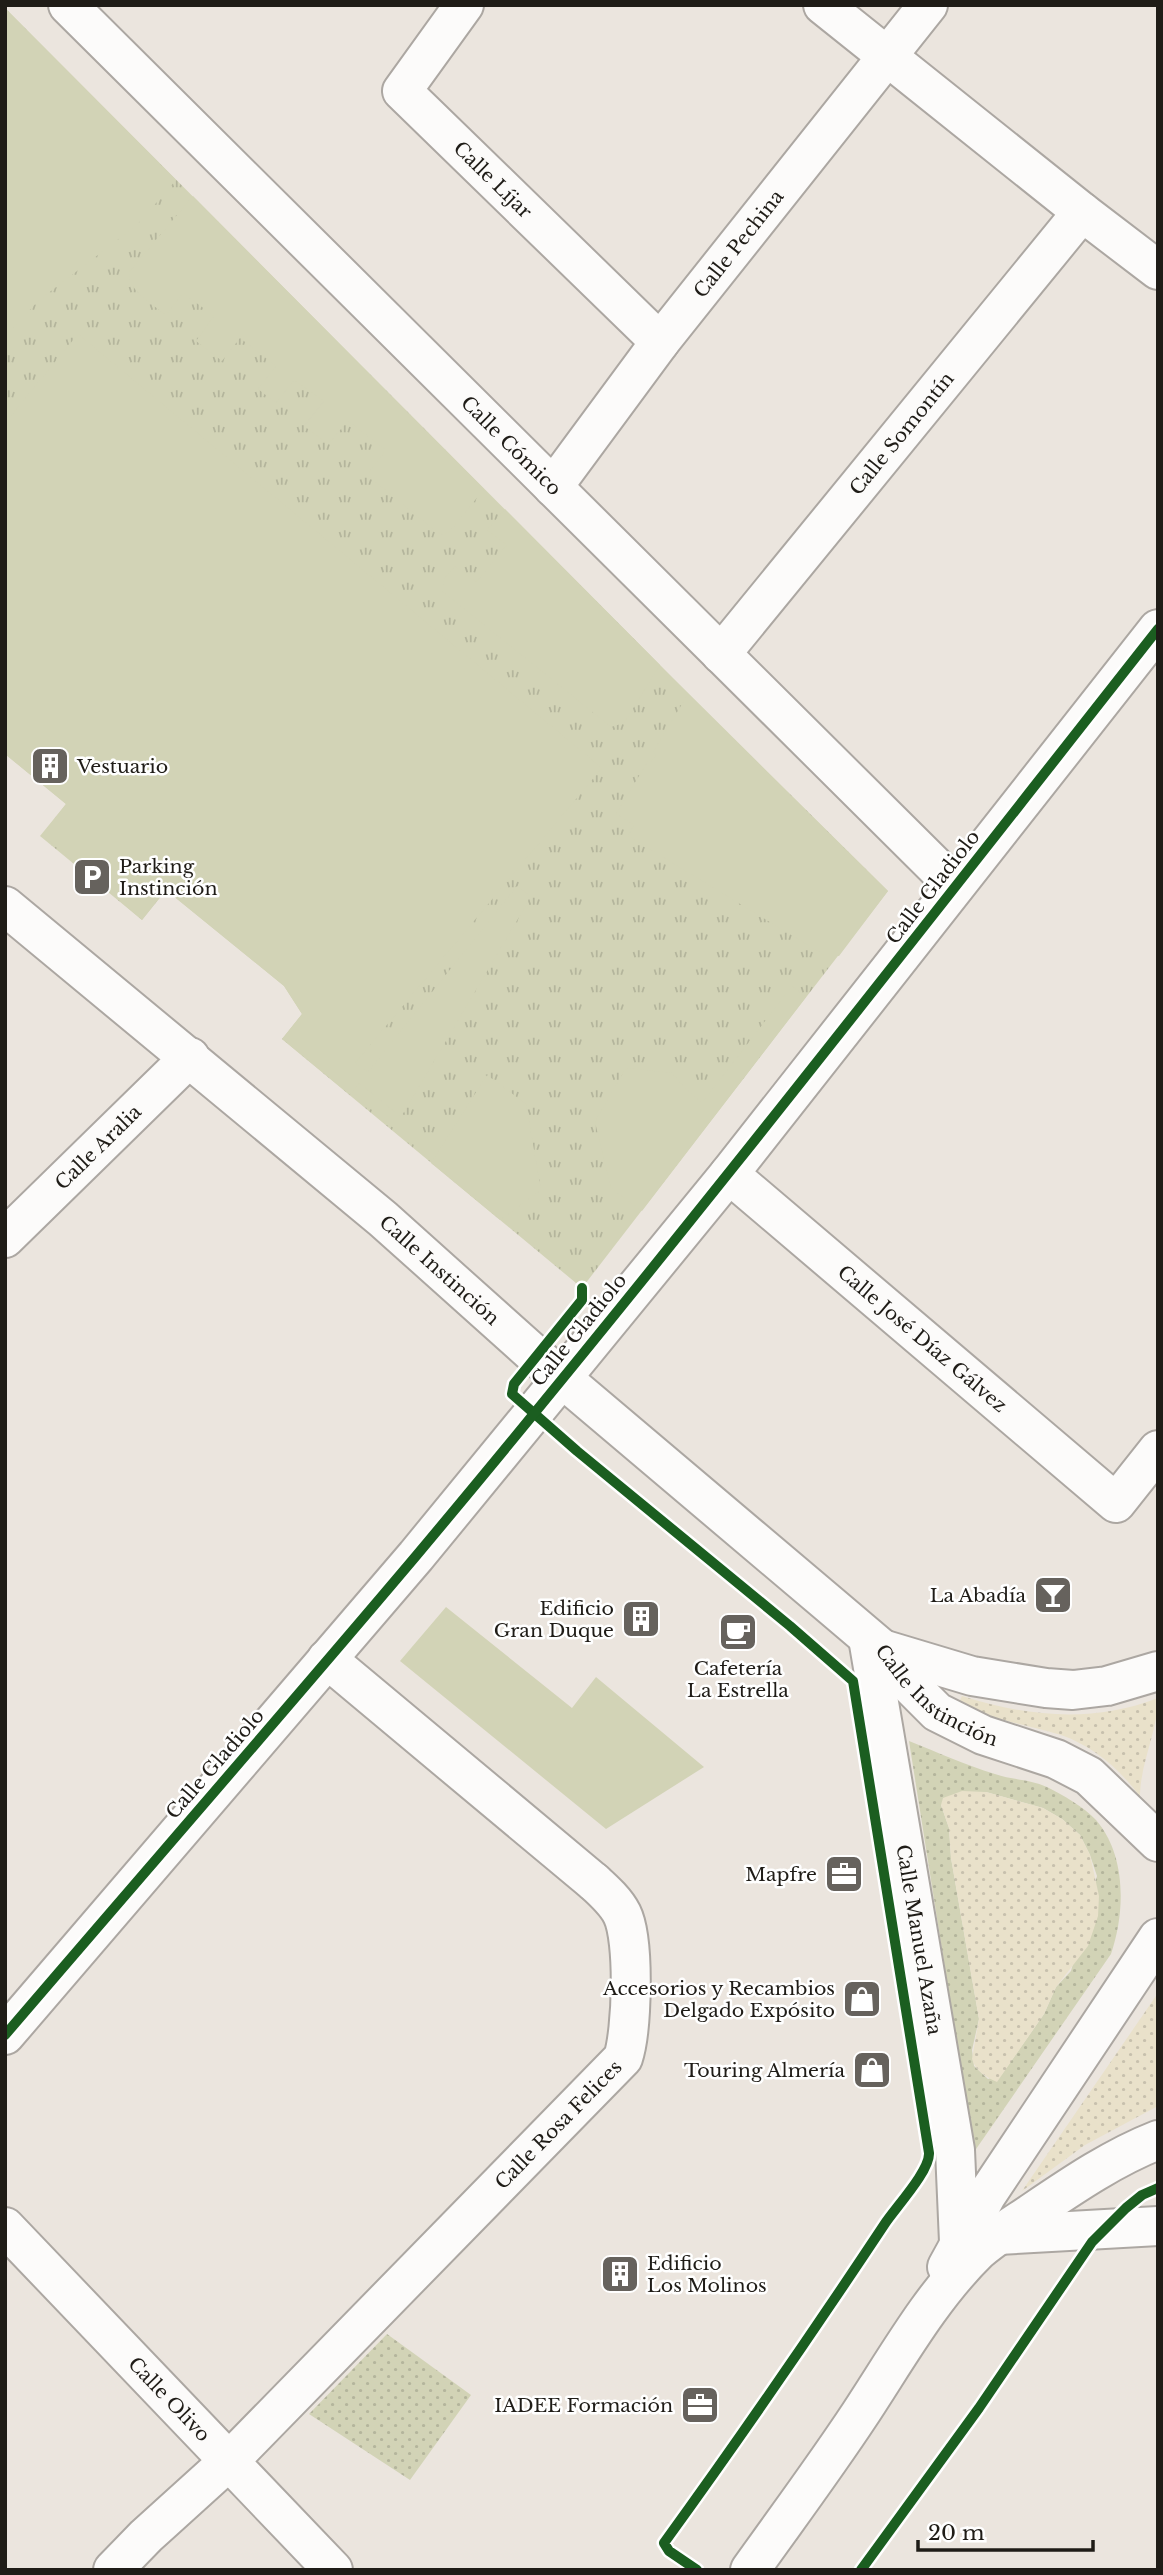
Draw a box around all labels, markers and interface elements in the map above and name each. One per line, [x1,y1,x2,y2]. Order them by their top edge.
street label: Calle Líjar [449,136,537,223]
street label: Calle Pechina [688,185,788,302]
street label: Calle Somontín [844,367,958,499]
street label: Calle Cómico [457,391,566,500]
building icon: Vestuario [29,745,71,787]
place label: Vestuario [76,755,168,778]
street label: Calle Gladiolo [881,826,985,948]
place label: Parking Instinción [119,855,218,900]
parking icon: Parking Instinción [71,856,113,898]
street label: Calle Aralia [50,1100,146,1194]
street label: Calle Instinción [375,1210,504,1330]
street label: Calle José Díaz Gálvez [833,1260,1012,1417]
street label: Calle Gladiolo [527,1269,631,1391]
bar icon: La Abadía [1032,1574,1074,1616]
place label: La Abadía [930,1584,1026,1607]
place label: Edificio Gran Duque [494,1597,614,1642]
building icon: Edificio Gran Duque [620,1598,662,1640]
cafe icon: Cafetería La Estrella [717,1611,759,1653]
street label: Calle Instinción [871,1640,1001,1751]
place label: Cafetería La Estrella [687,1657,789,1702]
street label: Calle Gladiolo [161,1704,269,1824]
street label: Calle Manuel Azaña [892,1843,947,2037]
office icon: Mapfre [823,1853,865,1895]
place label: Mapfre [745,1863,817,1886]
place label: Accesorios y Recambios Delgado Expósito [602,1977,835,2022]
shop icon: Accesorios y Recambios Delgado Expósito [841,1978,883,2020]
shop icon: Touring Almería [851,2049,893,2091]
street label: Calle Rosa Felices [490,2055,626,2194]
place label: Touring Almería [684,2059,845,2082]
place label: Edificio Los Molinos [647,2252,767,2297]
building icon: Edificio Los Molinos [599,2253,641,2295]
street label: Calle Olivo [124,2352,215,2446]
office icon: IADEE Formación [679,2384,721,2426]
place label: IADEE Formación [494,2394,673,2417]
scale bar [918,2508,1093,2552]
text: 20 m [928,2520,985,2546]

